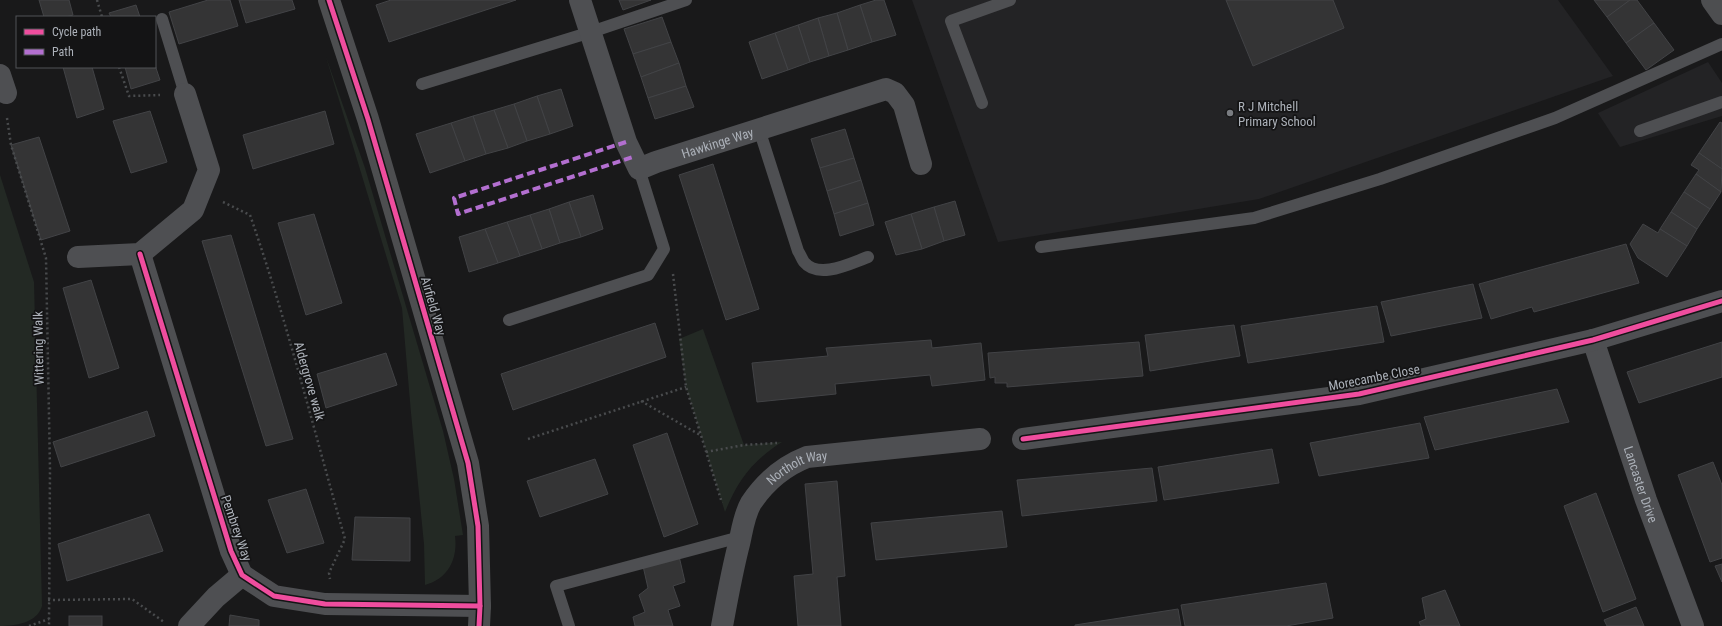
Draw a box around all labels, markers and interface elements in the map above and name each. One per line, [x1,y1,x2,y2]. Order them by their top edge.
legend [16,16,156,68]
text: Cycle path [52,25,102,39]
text: Path [52,45,74,59]
place label: R J Mitchell Primary School [1238,99,1316,129]
marker: R J Mitchell Primary School [1225,108,1235,118]
street label: Hawkinge Way [680,124,756,161]
street label: Airfield Way [418,275,449,338]
street label: Wittering Walk [30,311,47,385]
street label: Aldergrove walk [291,340,328,423]
street label: Morecambe Close [1327,361,1421,394]
street label: Lancaster Drive [1621,444,1661,525]
street label: Northolt Way [763,448,828,488]
street label: Pembrey Way [218,493,255,564]

